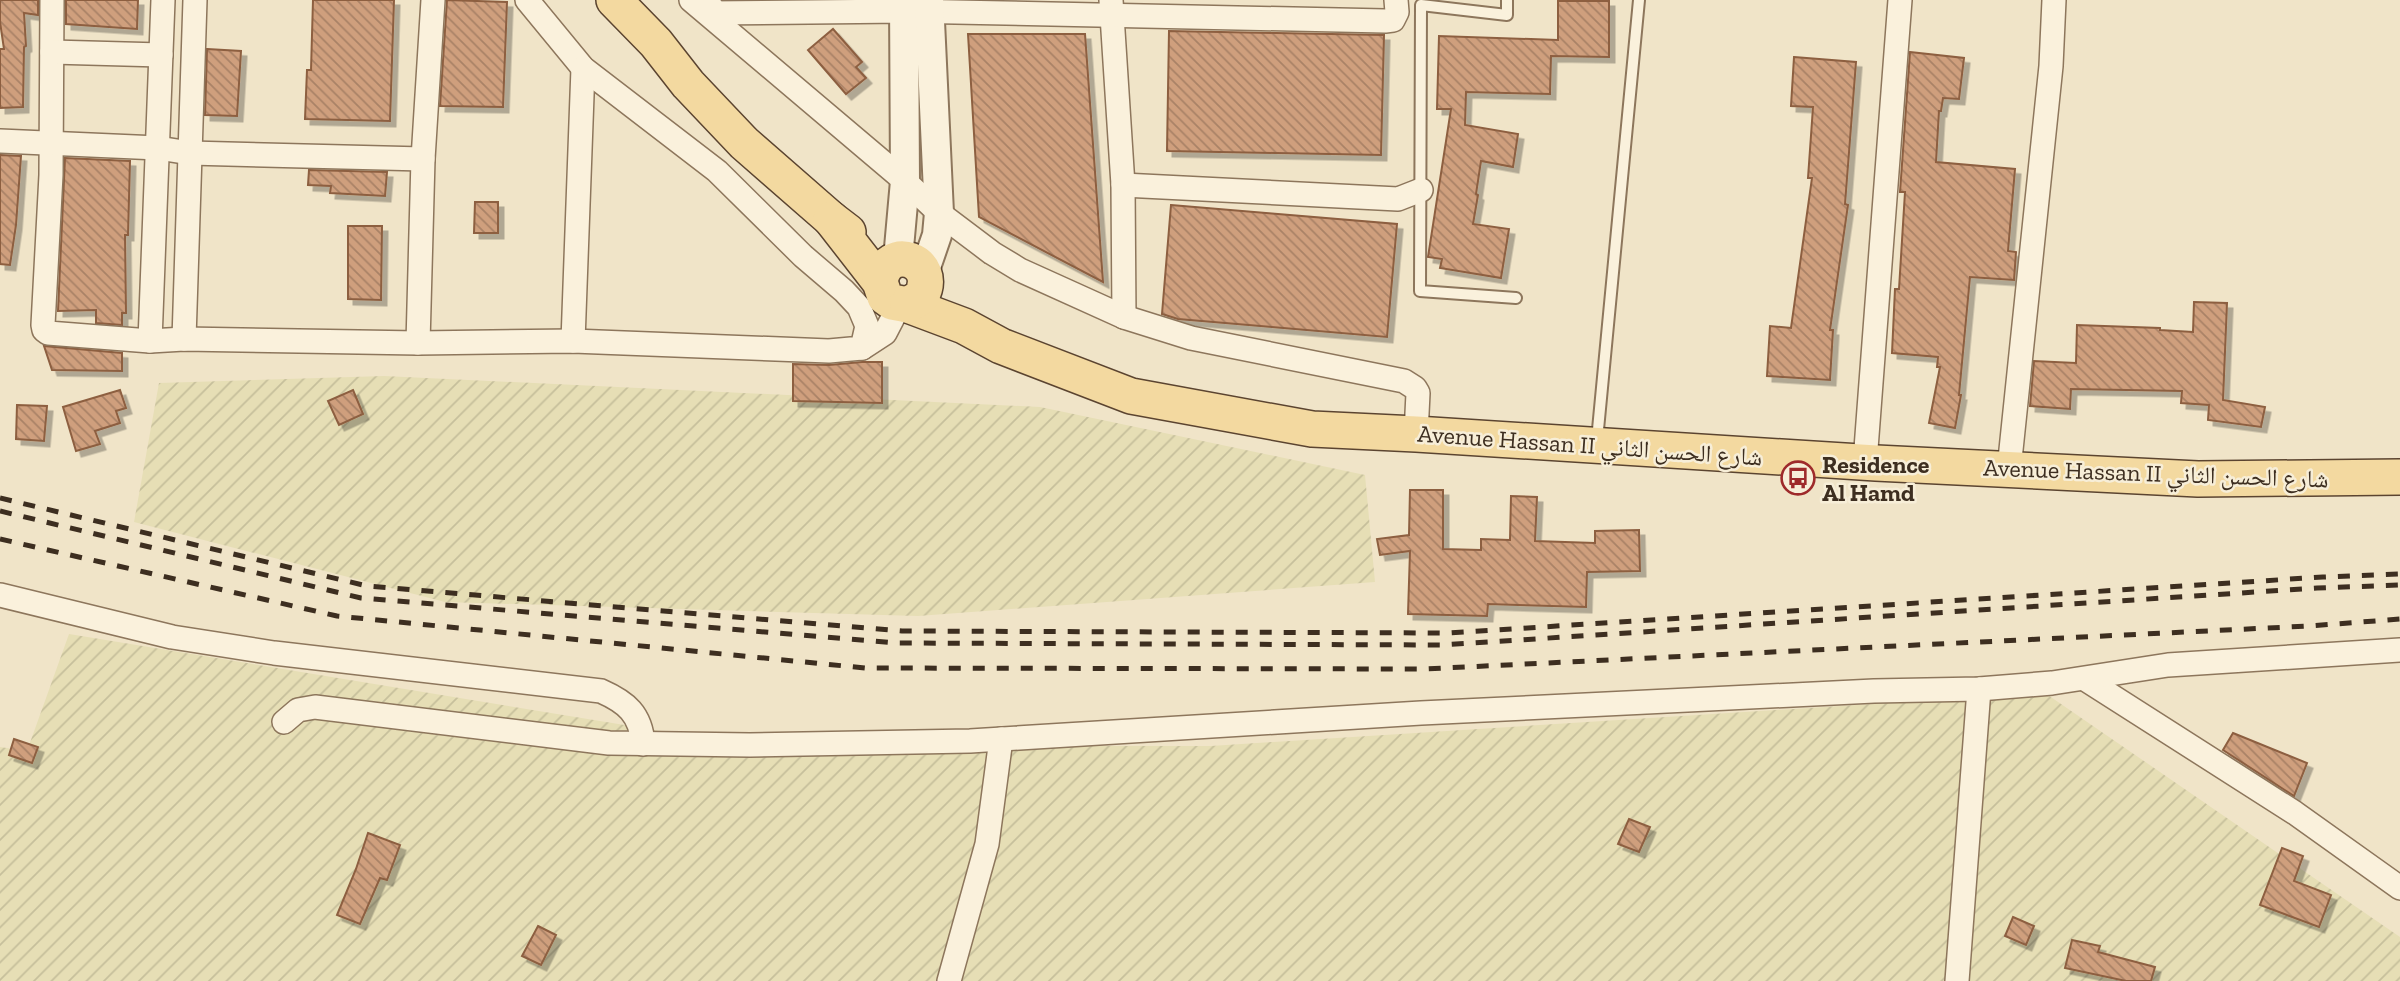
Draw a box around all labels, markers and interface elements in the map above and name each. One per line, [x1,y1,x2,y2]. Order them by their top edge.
street label: Avenue Hassan II شارع الحسن الثاني [1416,418,1763,477]
place label: Residence Al Hamd [1822,450,1930,507]
street label: Avenue Hassan II شارع الحسن الثاني [1983,452,2329,499]
bus stop icon: Residence Al Hamd [1779,459,1817,497]

